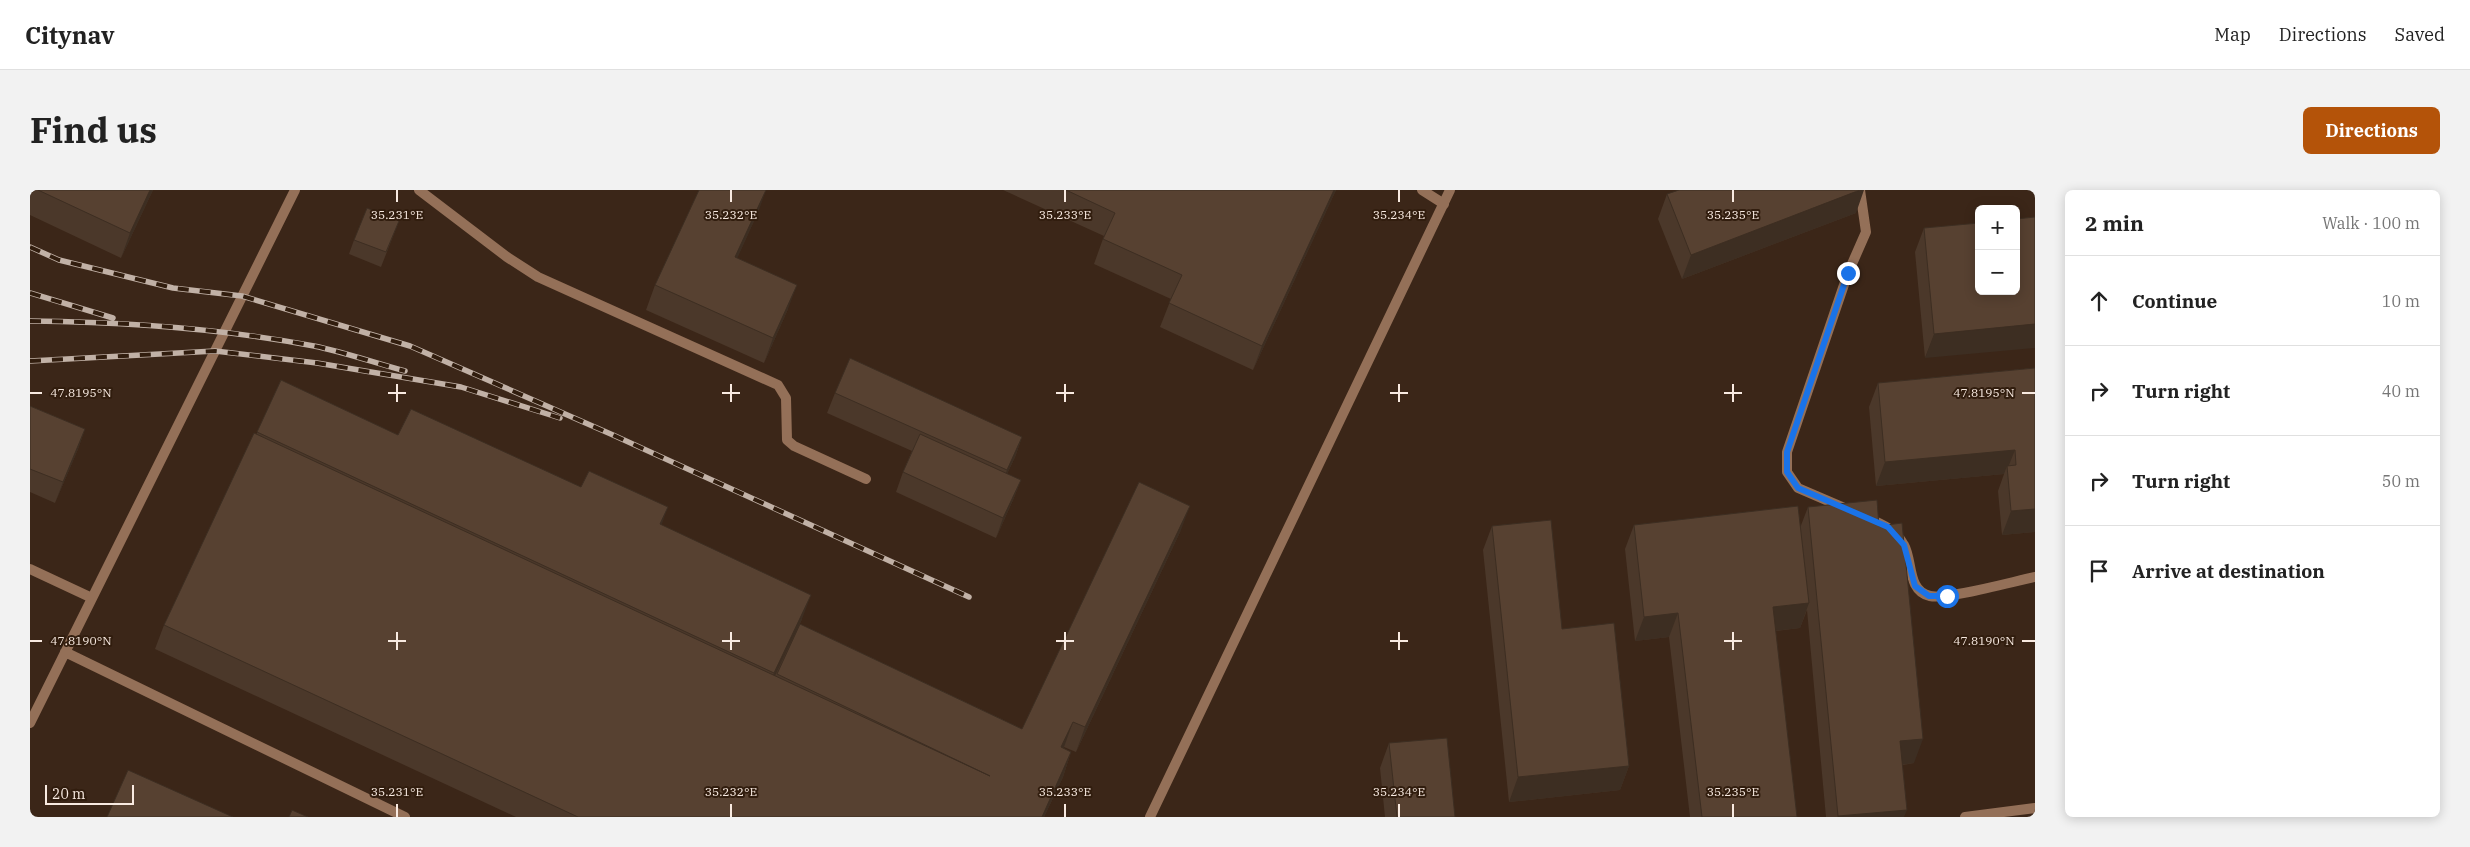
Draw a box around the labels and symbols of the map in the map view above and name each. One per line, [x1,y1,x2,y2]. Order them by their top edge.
text: 35.231°E [371,207,423,222]
text: 35.232°E [705,207,757,222]
text: 35.233°E [1039,207,1091,222]
text: 35.234°E [1373,207,1425,222]
text: 35.235°E [1707,207,1759,222]
route end [1837,262,1860,285]
text: 47.8195°N [50,385,112,400]
text: 47.8195°N [1953,385,2015,400]
route start [1936,585,1959,608]
text: 47.8190°N [50,633,112,648]
text: 47.8190°N [1953,633,2015,648]
scale bar [45,782,134,805]
text: 35.231°E [371,784,423,799]
text: 35.232°E [705,784,757,799]
text: 35.233°E [1039,784,1091,799]
text: 35.234°E [1373,784,1425,799]
text: 35.235°E [1707,784,1759,799]

